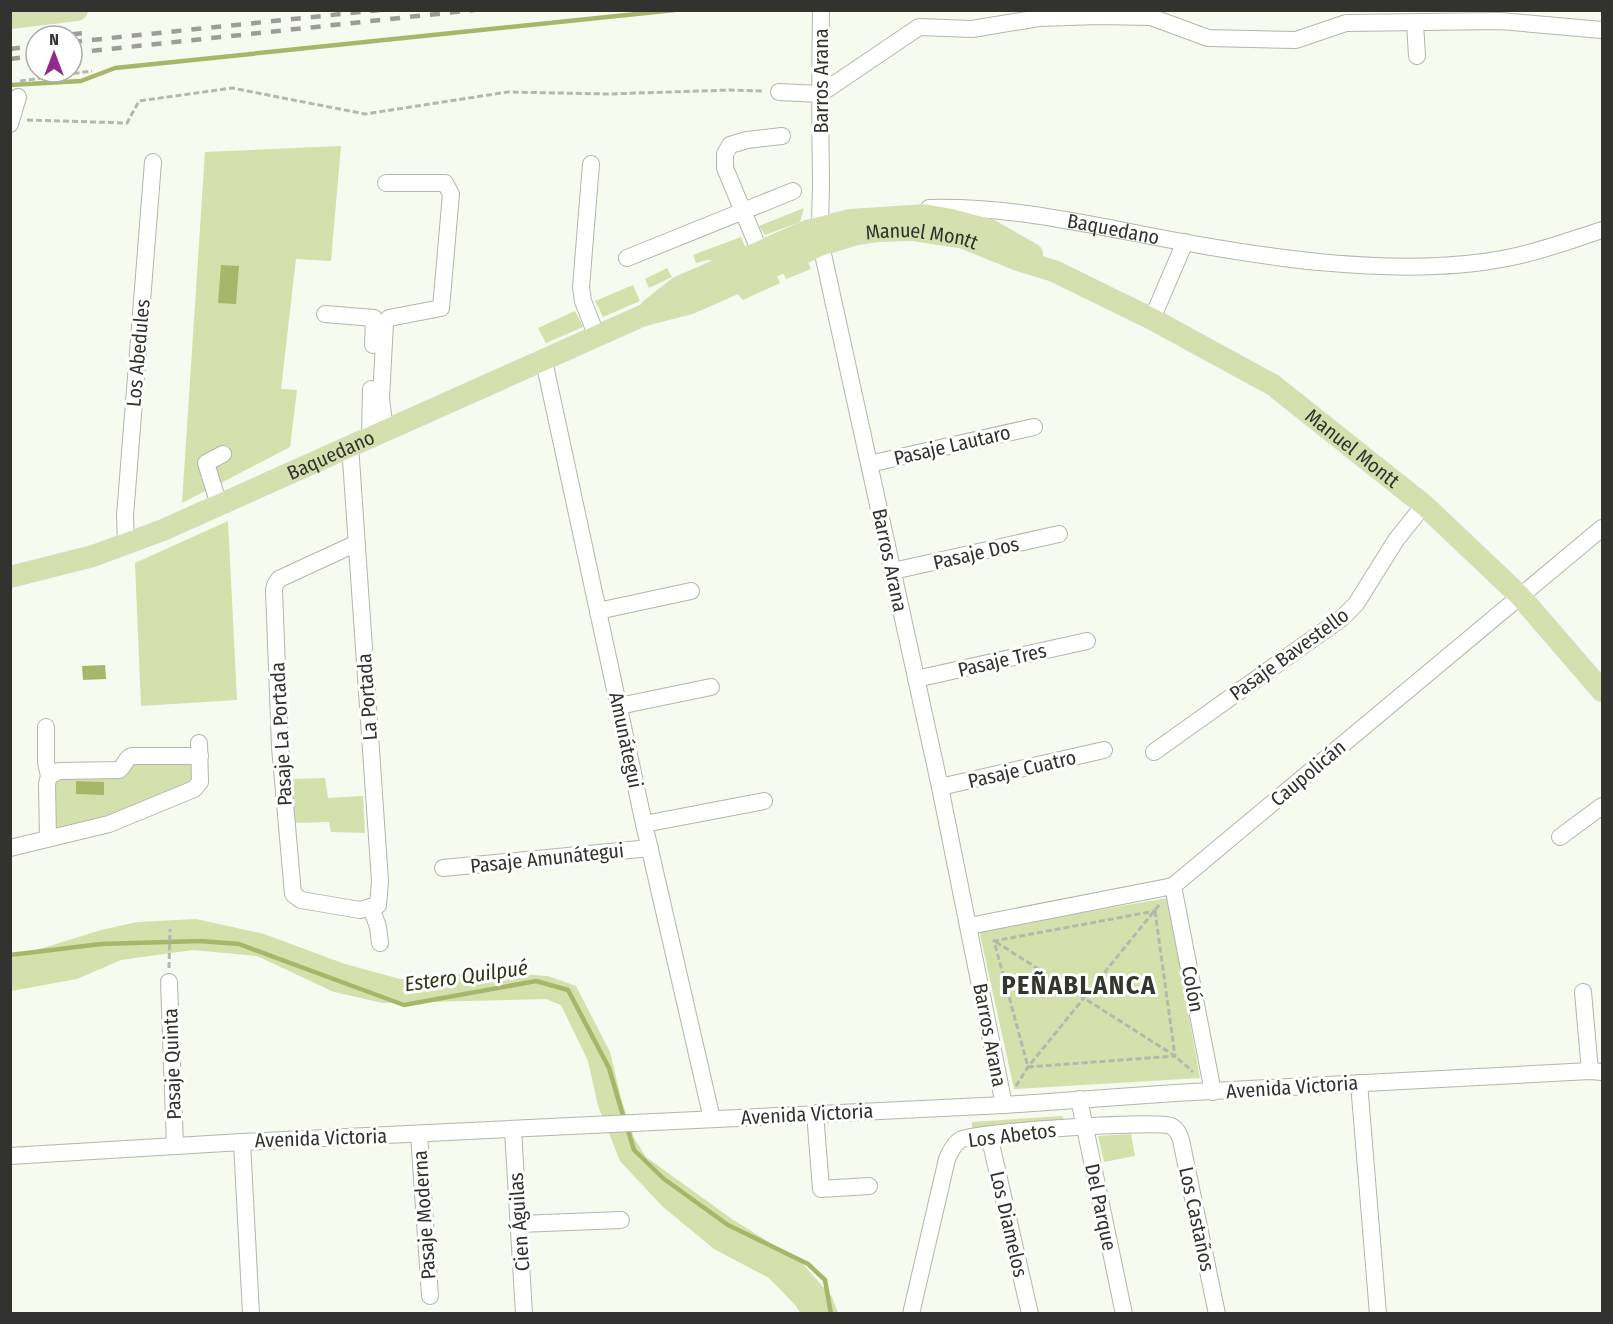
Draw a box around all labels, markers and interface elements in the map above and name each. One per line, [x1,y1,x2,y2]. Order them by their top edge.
north arrow [24,24,84,84]
street label: Barros Arana [809,29,833,133]
text: N [49,30,59,49]
street label: Baquedano [1065,208,1161,249]
street label: Manuel Montt [864,218,982,255]
street label: Los Abedules [121,298,155,408]
street label: Manuel Montt [1301,404,1405,493]
street label: Pasaje Lautaro [891,420,1013,470]
street label: Baquedano [283,425,378,485]
street label: Barros Arana [867,506,913,614]
street label: Pasaje Dos [931,531,1021,575]
street label: Pasaje Bavestello [1225,603,1353,705]
street label: Pasaje Tres [955,638,1049,682]
street label: La Portada [352,653,382,741]
street label: Pasaje La Portada [265,661,297,807]
street label: Amunátegui [604,690,648,790]
street label: Caupolicán [1266,735,1350,811]
street label: Pasaje Cuatro [966,745,1078,793]
street label: Pasaje Amunátegui [469,838,625,878]
water label: Estero Quilpué [403,954,529,998]
street label: Colón [1177,964,1209,1014]
district label: PEÑABLANCA [1001,970,1157,1001]
street label: Barros Arana [968,981,1012,1089]
street label: Pasaje Quinta [158,1008,186,1120]
street label: Avenida Victoria [1225,1070,1359,1104]
street label: Avenida Victoria [740,1099,874,1129]
street label: Los Abetos [967,1118,1057,1152]
street label: Avenida Victoria [254,1124,388,1152]
street label: Pasaje Moderna [408,1150,440,1280]
street label: Del Parque [1080,1161,1122,1253]
street label: Los Castaños [1174,1165,1220,1273]
street label: Los Diamelos [985,1169,1033,1279]
street label: Cien Águilas [504,1172,534,1272]

